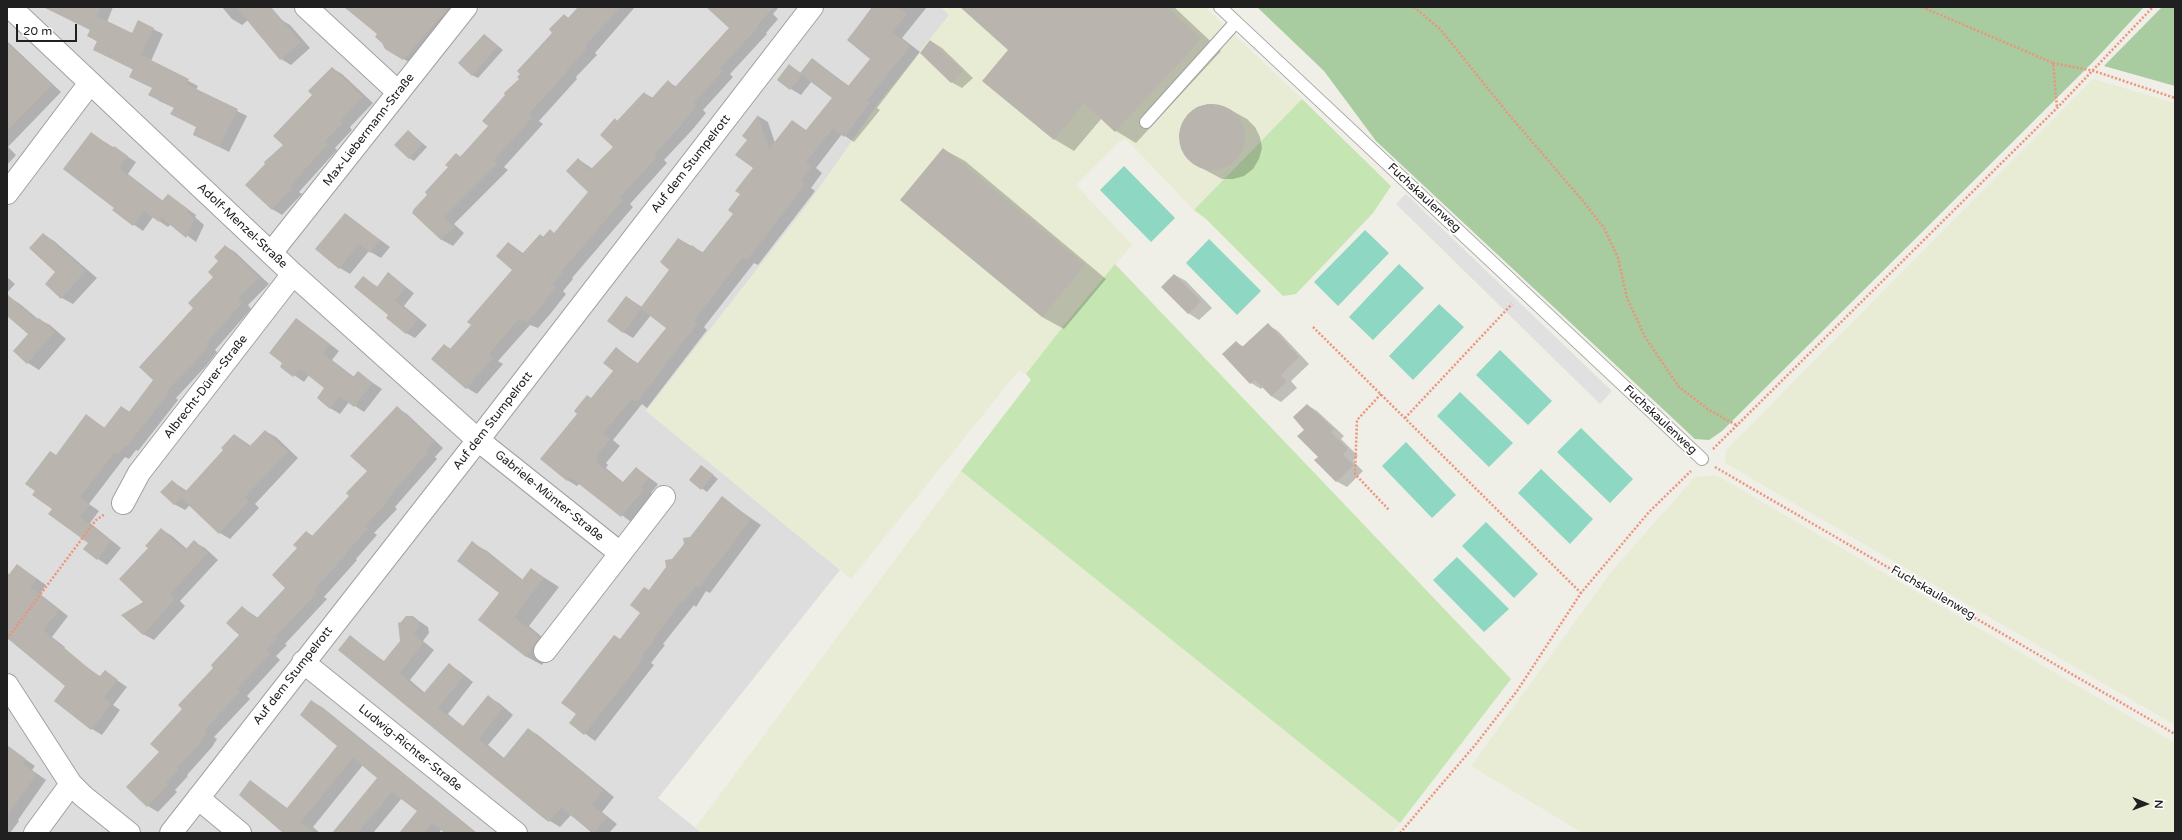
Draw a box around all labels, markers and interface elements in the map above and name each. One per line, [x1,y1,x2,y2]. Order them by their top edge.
scale bar [18,16,79,42]
text: 20 m [23,24,52,38]
street label: Max-Liebermann-Straße [320,71,418,189]
street label: Auf dem Stumpelrott [648,112,734,216]
street label: Fuchskaulenweg [1384,160,1464,236]
street label: Adolf-Menzel-Straße [194,180,290,272]
street label: Albrecht-Dürer-Straße [161,332,251,442]
street label: Auf dem Stumpelrott [450,369,536,473]
street label: Fuchskaulenweg [1620,382,1700,458]
street label: Gabriele-Münter-Straße [492,448,606,544]
street label: Fuchskaulenweg [1888,563,1978,623]
street label: Auf dem Stumpelrott [250,624,336,728]
street label: Ludwig-Richter-Straße [355,702,465,794]
north arrow [2126,784,2166,824]
text: N [2152,800,2165,809]

